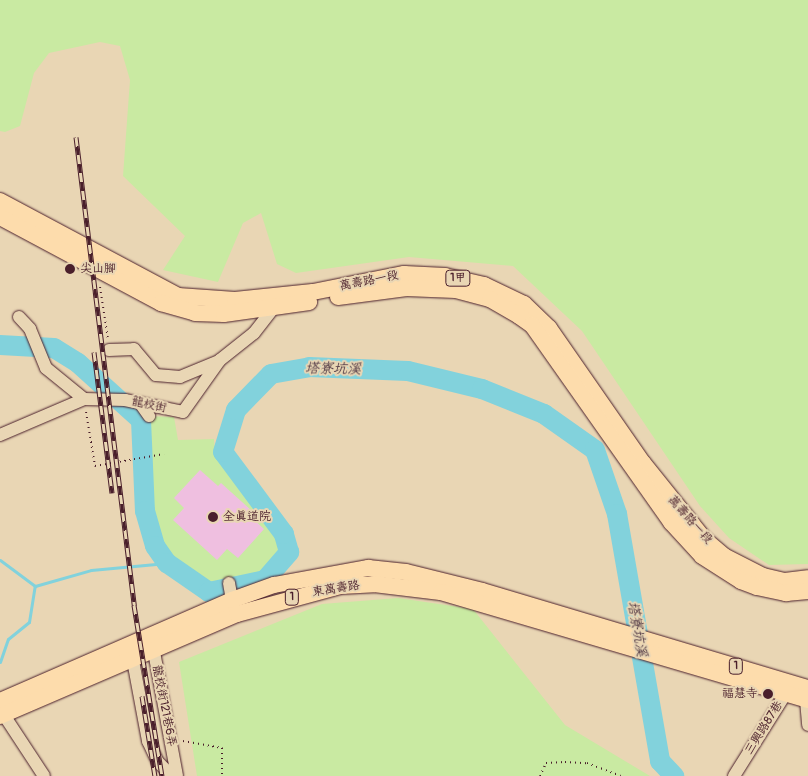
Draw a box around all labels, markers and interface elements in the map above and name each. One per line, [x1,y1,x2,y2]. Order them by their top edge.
place label: 尖山腳 [80,262,116,276]
marker: 尖山腳 [64,263,76,275]
street label: 萬壽路一段 [338,268,400,294]
road number: 1甲 [444,270,472,286]
water label: 塔寮坑溪 [305,360,361,378]
street label: 龍校街 [130,394,168,416]
street label: 萬壽路一段 [665,493,715,547]
place label: 全真道院 [223,510,271,524]
marker: 全真道院 [207,511,219,523]
street label: 東萬壽路 [311,578,361,600]
road number: 1 [284,588,300,606]
water label: 塔寮坑溪 [624,600,650,658]
road number: 1 [728,658,744,674]
street label: 龍校街121巷6弄 [149,664,179,748]
place label: 福慧寺 [722,687,758,701]
marker: 福慧寺 [762,688,774,700]
street label: 三興路87巷 [742,699,786,757]

